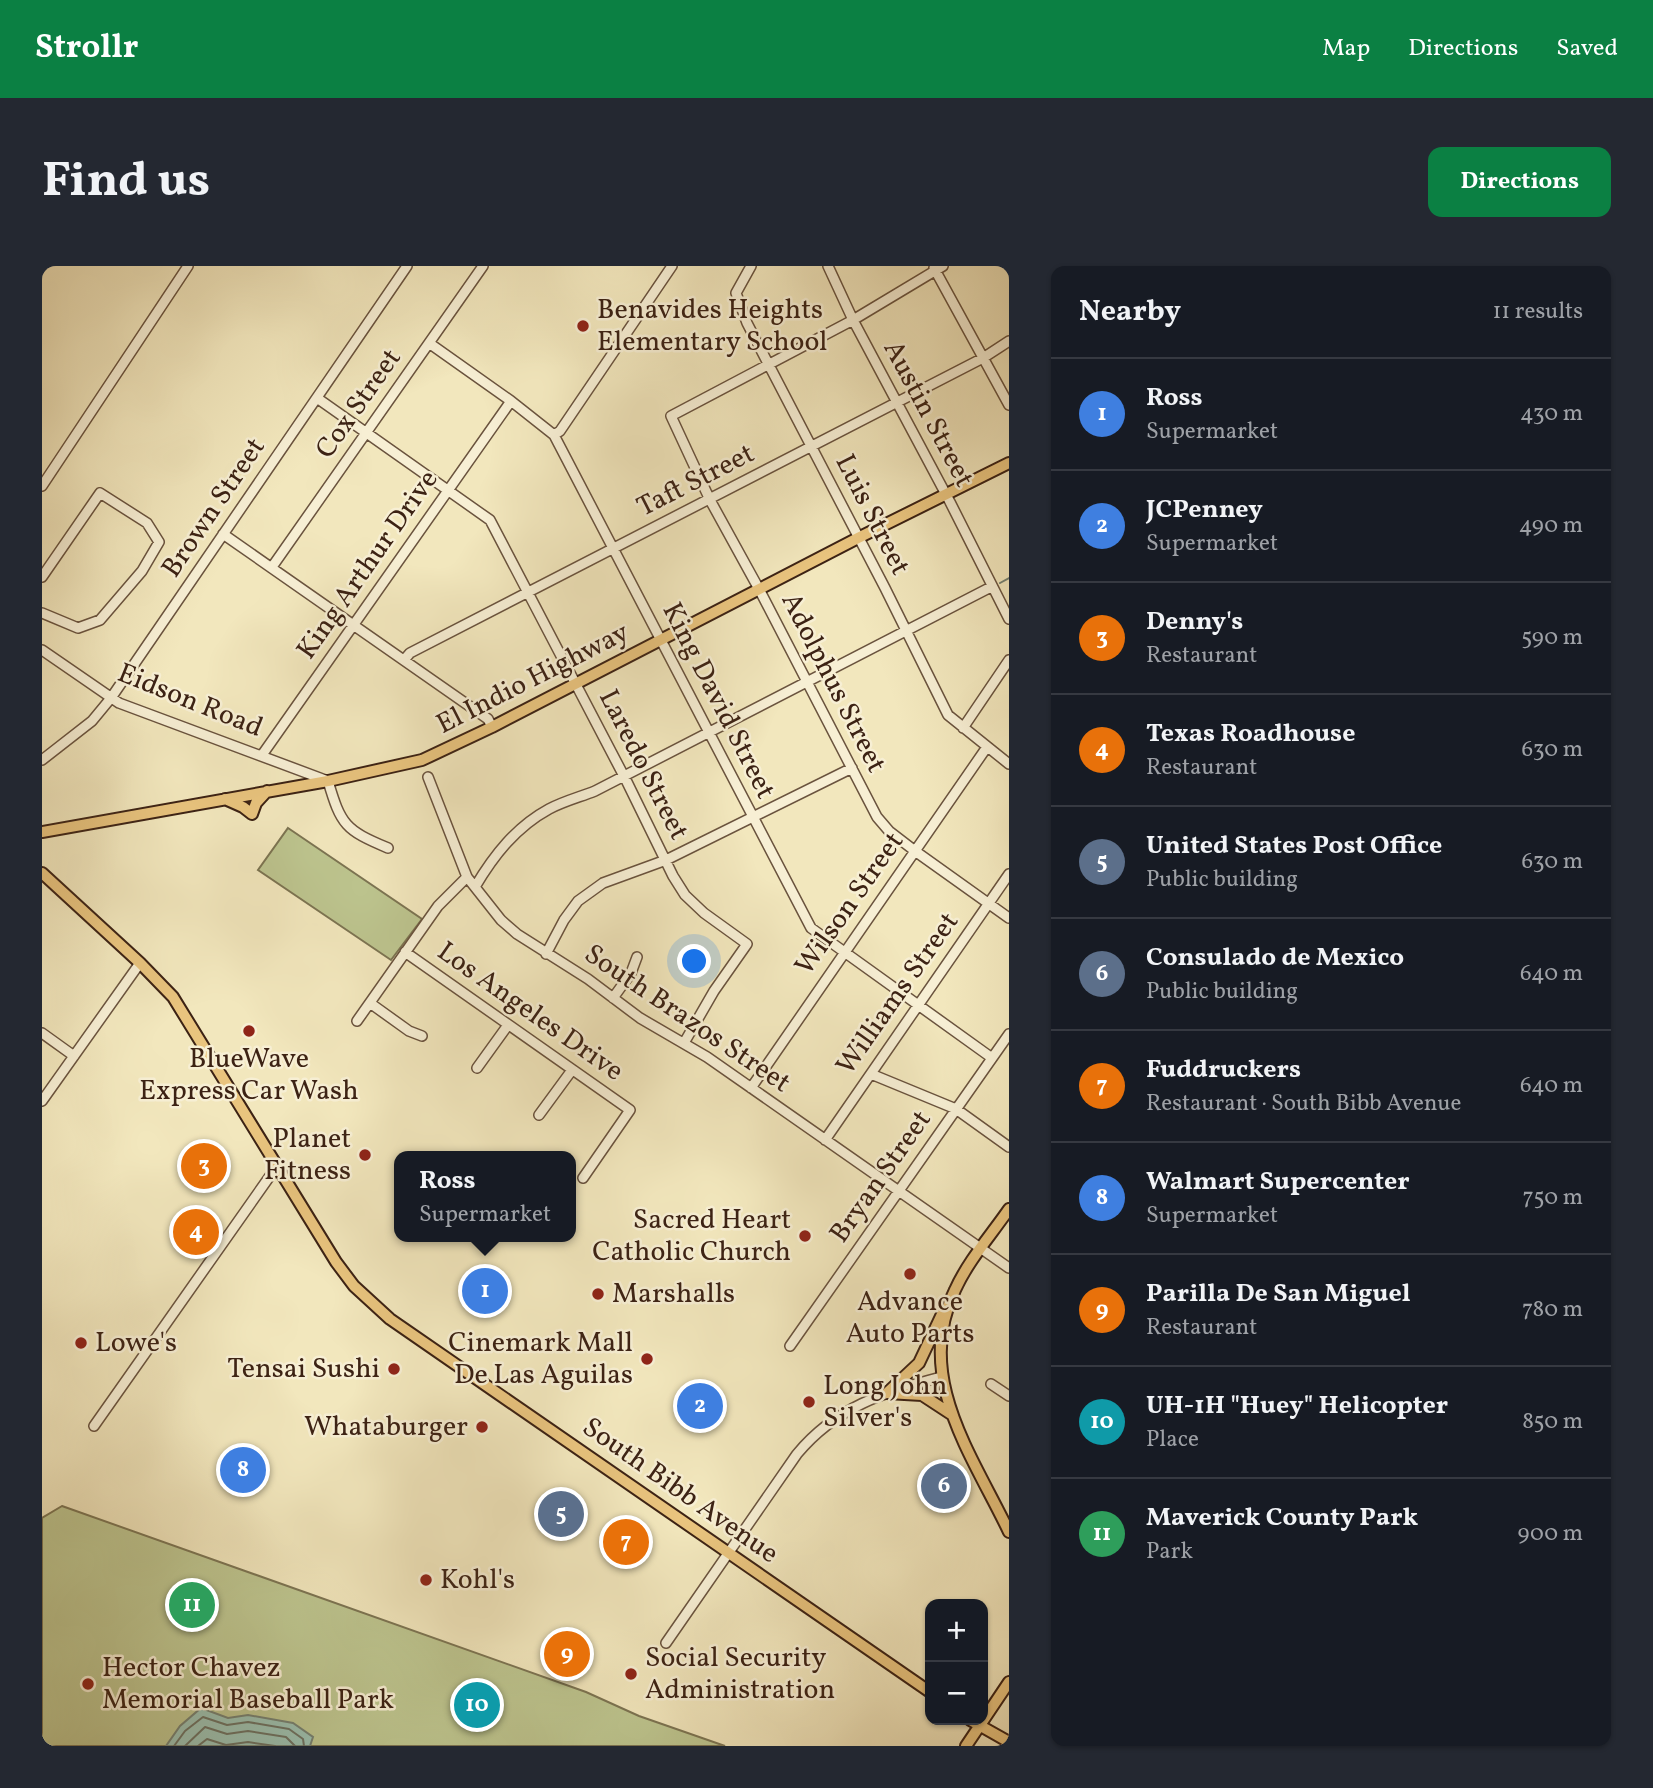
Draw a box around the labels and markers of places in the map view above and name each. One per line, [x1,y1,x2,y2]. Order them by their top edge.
place label: Benavides Heights Elementary School [597,291,828,362]
marker: Benavides Heights Elementary School [575,318,591,334]
marker: BlueWave Express Car Wash [241,1023,257,1039]
place label: BlueWave Express Car Wash [139,1040,359,1111]
place label: Planet Fitness [264,1120,351,1191]
pin: 3 [181,1140,227,1192]
marker: Planet Fitness [357,1147,373,1163]
place label: Sacred Heart Catholic Church [592,1201,791,1272]
pin: 4 [173,1206,219,1258]
marker: Sacred Heart Catholic Church [797,1228,813,1244]
pin: 1 [462,1265,508,1317]
marker: Advance Auto Parts [902,1266,918,1282]
place label: Marshalls [612,1275,735,1314]
place label: Advance Auto Parts [846,1283,974,1354]
marker: Marshalls [590,1286,606,1302]
place label: Lowe's [95,1324,177,1363]
place label: Cinemark Mall De Las Aguilas [448,1324,633,1395]
marker: Lowe's [73,1335,89,1351]
place label: Tensai Sushi [227,1350,380,1389]
marker: Cinemark Mall De Las Aguilas [639,1351,655,1367]
marker: Tensai Sushi [386,1361,402,1377]
place label: Long John Silver's [823,1367,947,1438]
pin: 2 [677,1380,723,1432]
marker: Long John Silver's [801,1394,817,1410]
place label: Whataburger [304,1408,468,1447]
marker: Whataburger [474,1419,490,1435]
pin: 8 [220,1444,266,1496]
pin: 6 [921,1460,967,1512]
pin: 5 [538,1488,584,1540]
pin: 7 [603,1516,649,1568]
place label: Kohl's [440,1561,515,1600]
marker: Kohl's [418,1572,434,1588]
pin: 11 [169,1579,215,1631]
pin: 9 [544,1628,590,1680]
place label: Social Security Administration [645,1639,835,1710]
place label: Hector Chavez Memorial Baseball Park [102,1649,394,1720]
marker: Social Security Administration [623,1666,639,1682]
marker: Hector Chavez Memorial Baseball Park [80,1676,96,1692]
pin: 10 [454,1679,500,1731]

